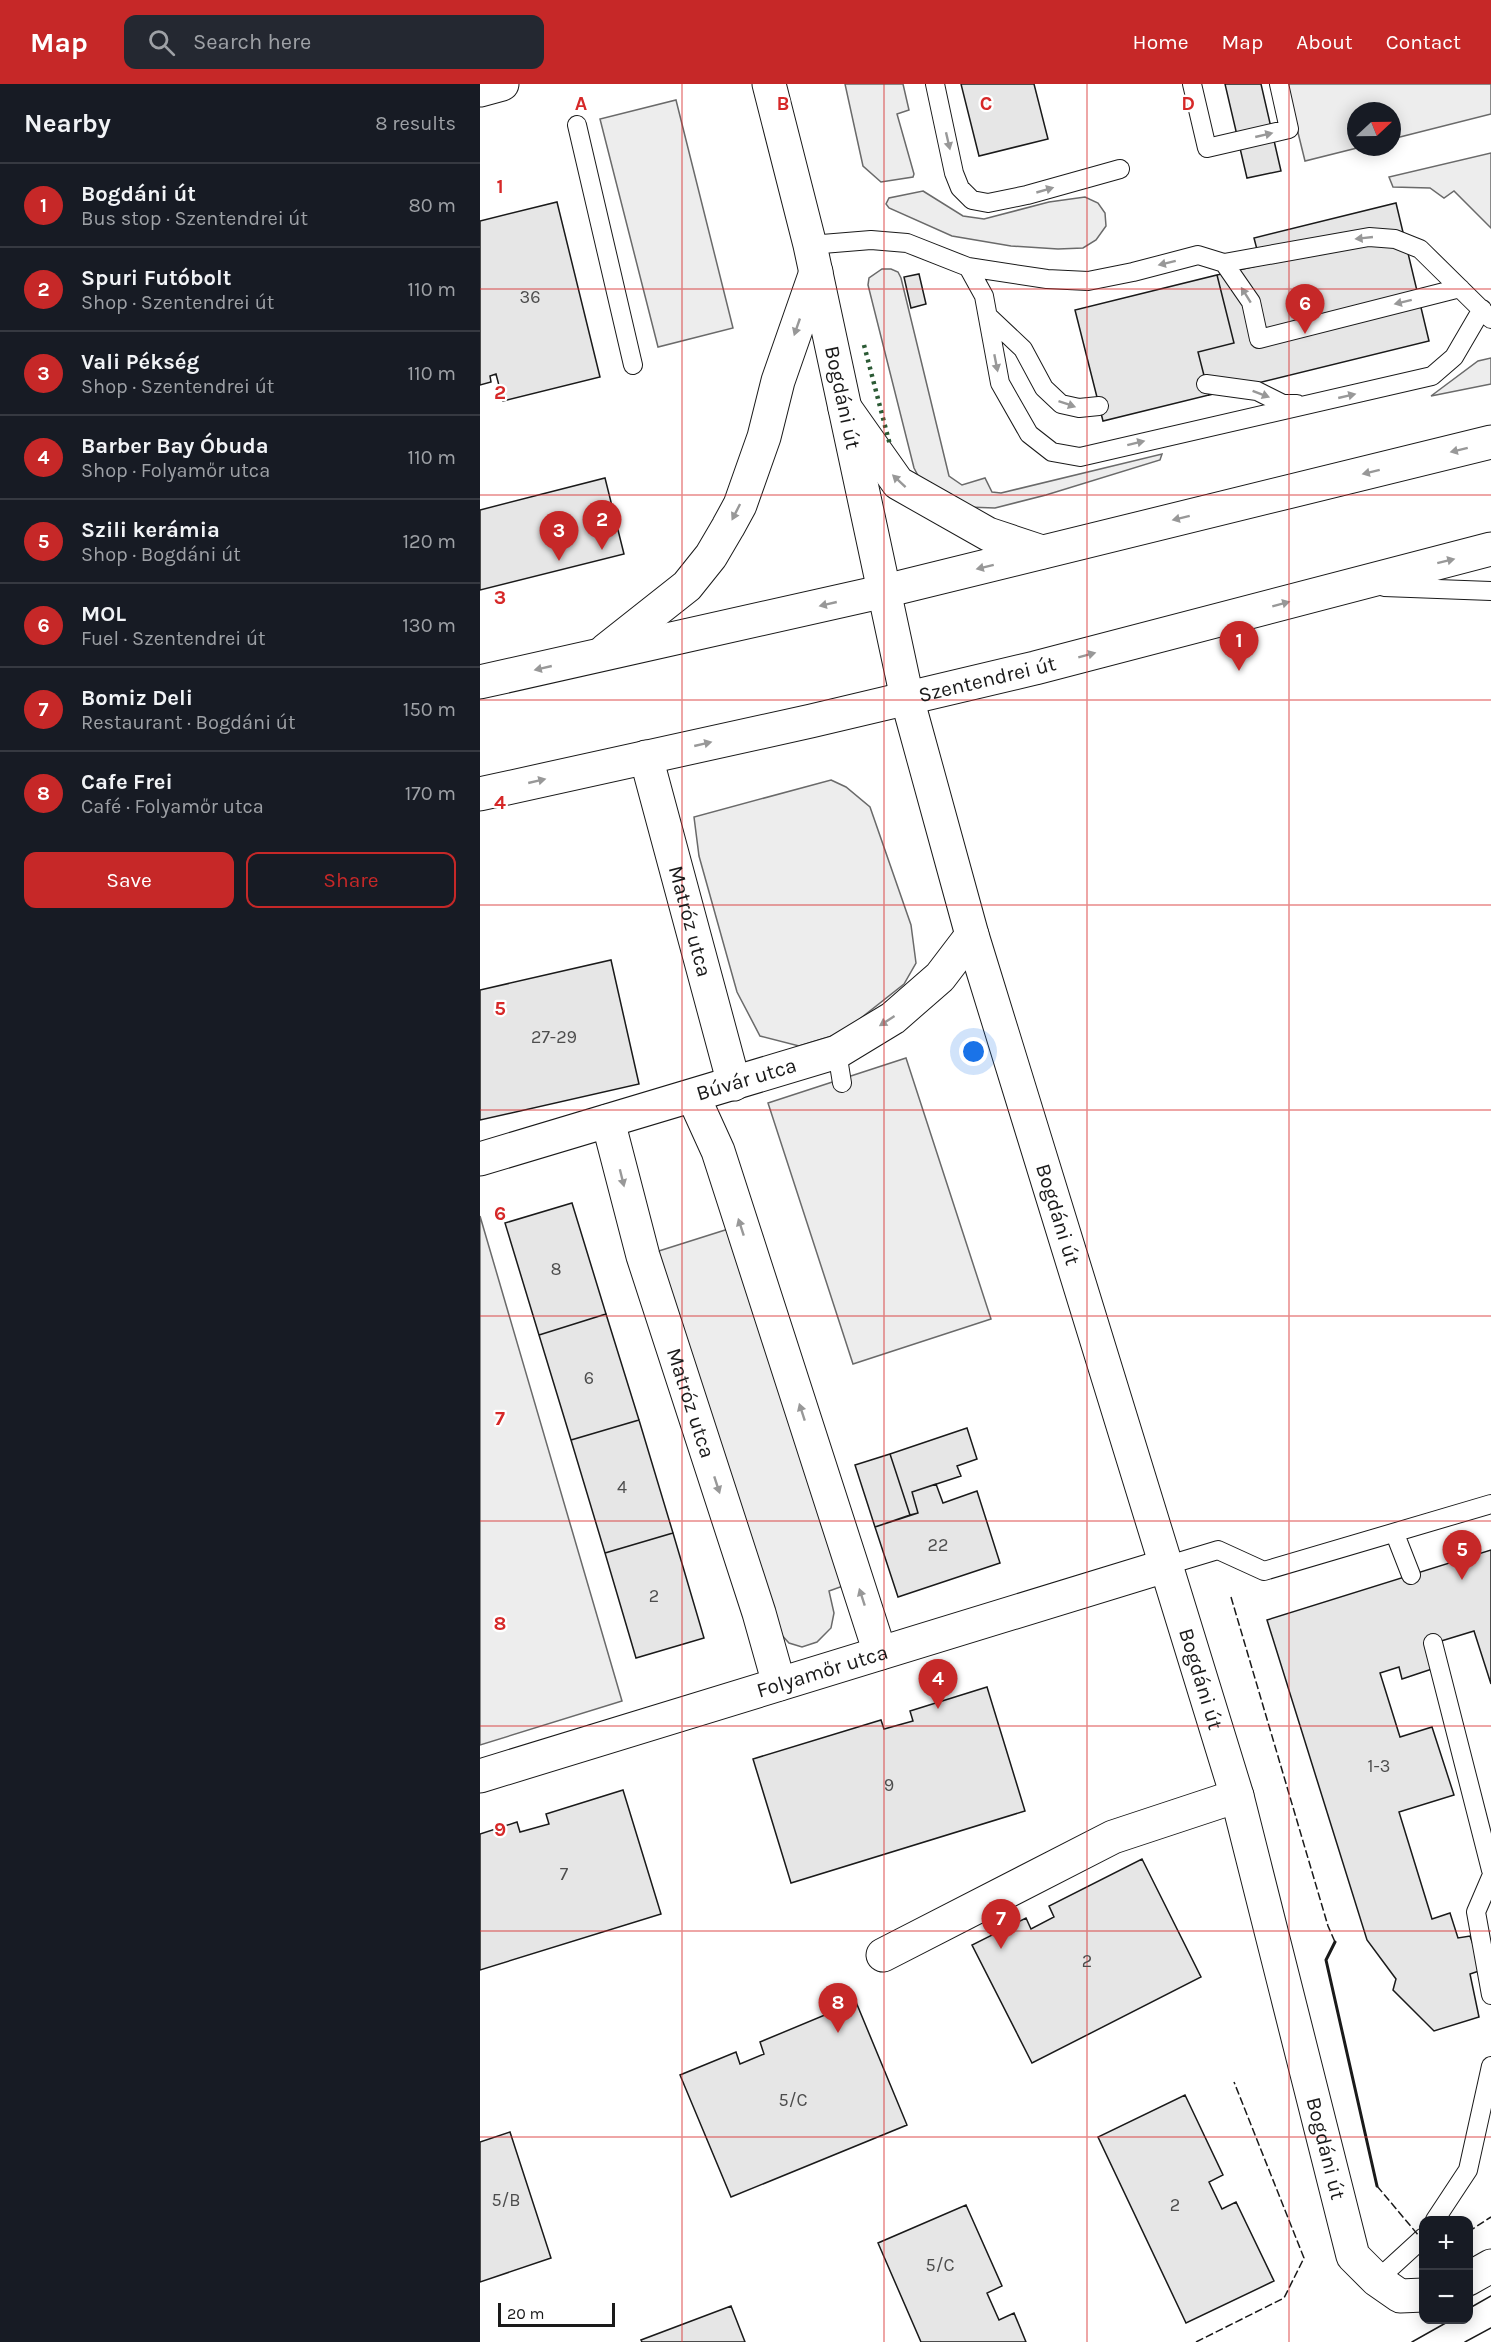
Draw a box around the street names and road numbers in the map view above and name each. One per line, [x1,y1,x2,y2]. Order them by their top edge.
street label: Bogdáni út [820,344,865,451]
street label: Szentendrei út [916,651,1058,707]
street label: Matróz utca [664,863,717,979]
street label: Búvár utca [693,1053,799,1106]
street label: Bogdáni út [1031,1161,1085,1268]
street label: Matróz utca [662,1345,720,1461]
street label: Bogdáni út [1174,1625,1228,1733]
street label: Folyamőr utca [754,1640,891,1702]
street label: Bogdáni út [1301,2095,1350,2202]

